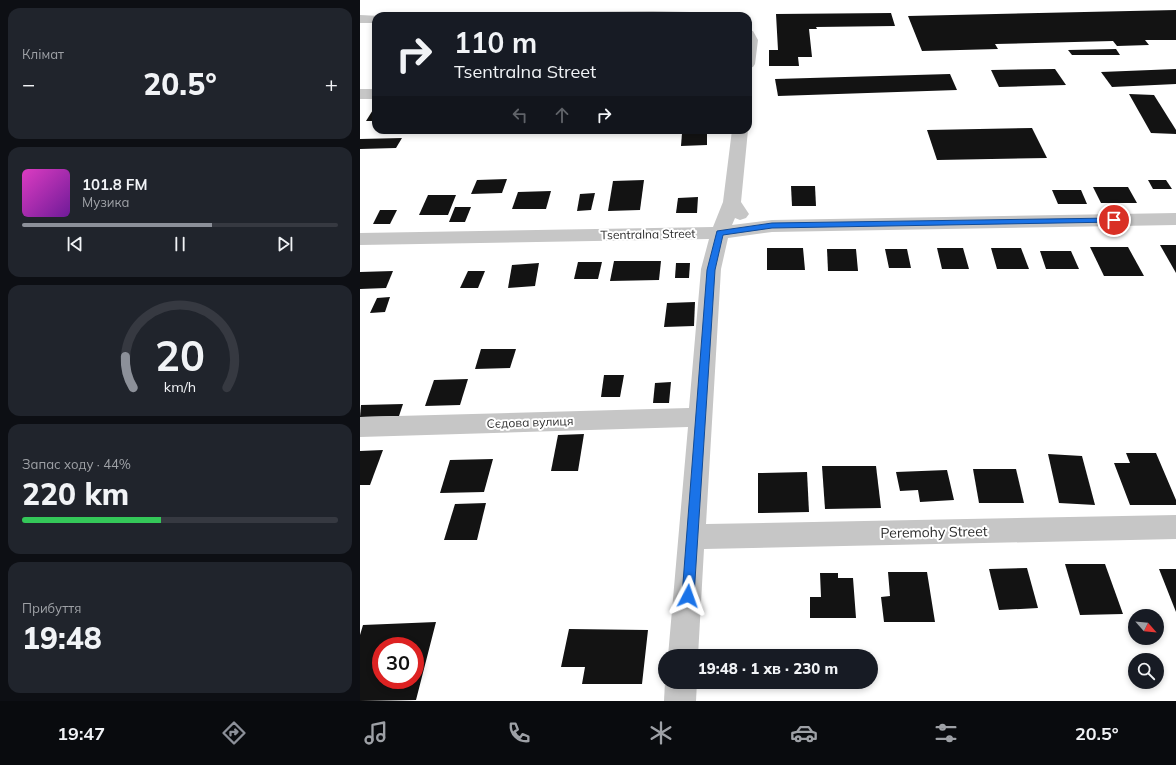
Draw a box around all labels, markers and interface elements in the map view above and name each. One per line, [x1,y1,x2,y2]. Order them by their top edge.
text: 110 m [454,25,537,60]
icon: right [388,28,440,80]
text: Клімат [22,46,64,62]
text: Tsentralna Street [454,60,596,83]
text: 20.5° [143,65,217,103]
text: − [22,70,35,98]
text: + [325,70,338,98]
icon: left [509,104,531,126]
icon: ahead [551,104,573,126]
icon: right [593,104,615,126]
text: 101.8 FM [82,175,147,194]
text: Музика [82,194,129,210]
pin [1097,203,1131,237]
icon: arrive [1103,209,1125,231]
street label: Tsentralna Street [600,226,696,242]
icon: previous [64,233,86,255]
icon: pause [169,233,191,255]
icon: next [274,233,296,255]
text: 20 [155,329,205,381]
text: km/h [164,378,196,396]
street label: Сєдова вулиця [486,413,574,431]
text: Запас ходу · 44% [22,456,131,472]
text: 220 km [22,475,129,513]
street label: Peremohy Street [880,522,988,542]
position arrow [667,575,709,617]
text: Прибуття [22,600,81,616]
north arrow [1128,609,1164,645]
map controls [1128,609,1164,689]
text: 19:48 [22,619,102,657]
speed limit sign: 30 [372,637,424,689]
button: search [1128,653,1164,689]
text: 19:48 · 1 хв · 230 m [698,659,838,678]
icon: directions [220,719,248,747]
icon: music [362,719,390,747]
icon: phone [505,719,533,747]
icon: climate [647,719,675,747]
icon: car [790,719,818,747]
icon: filters [932,719,960,747]
text: 19:47 [57,722,105,745]
text: 20.5° [1075,722,1119,745]

